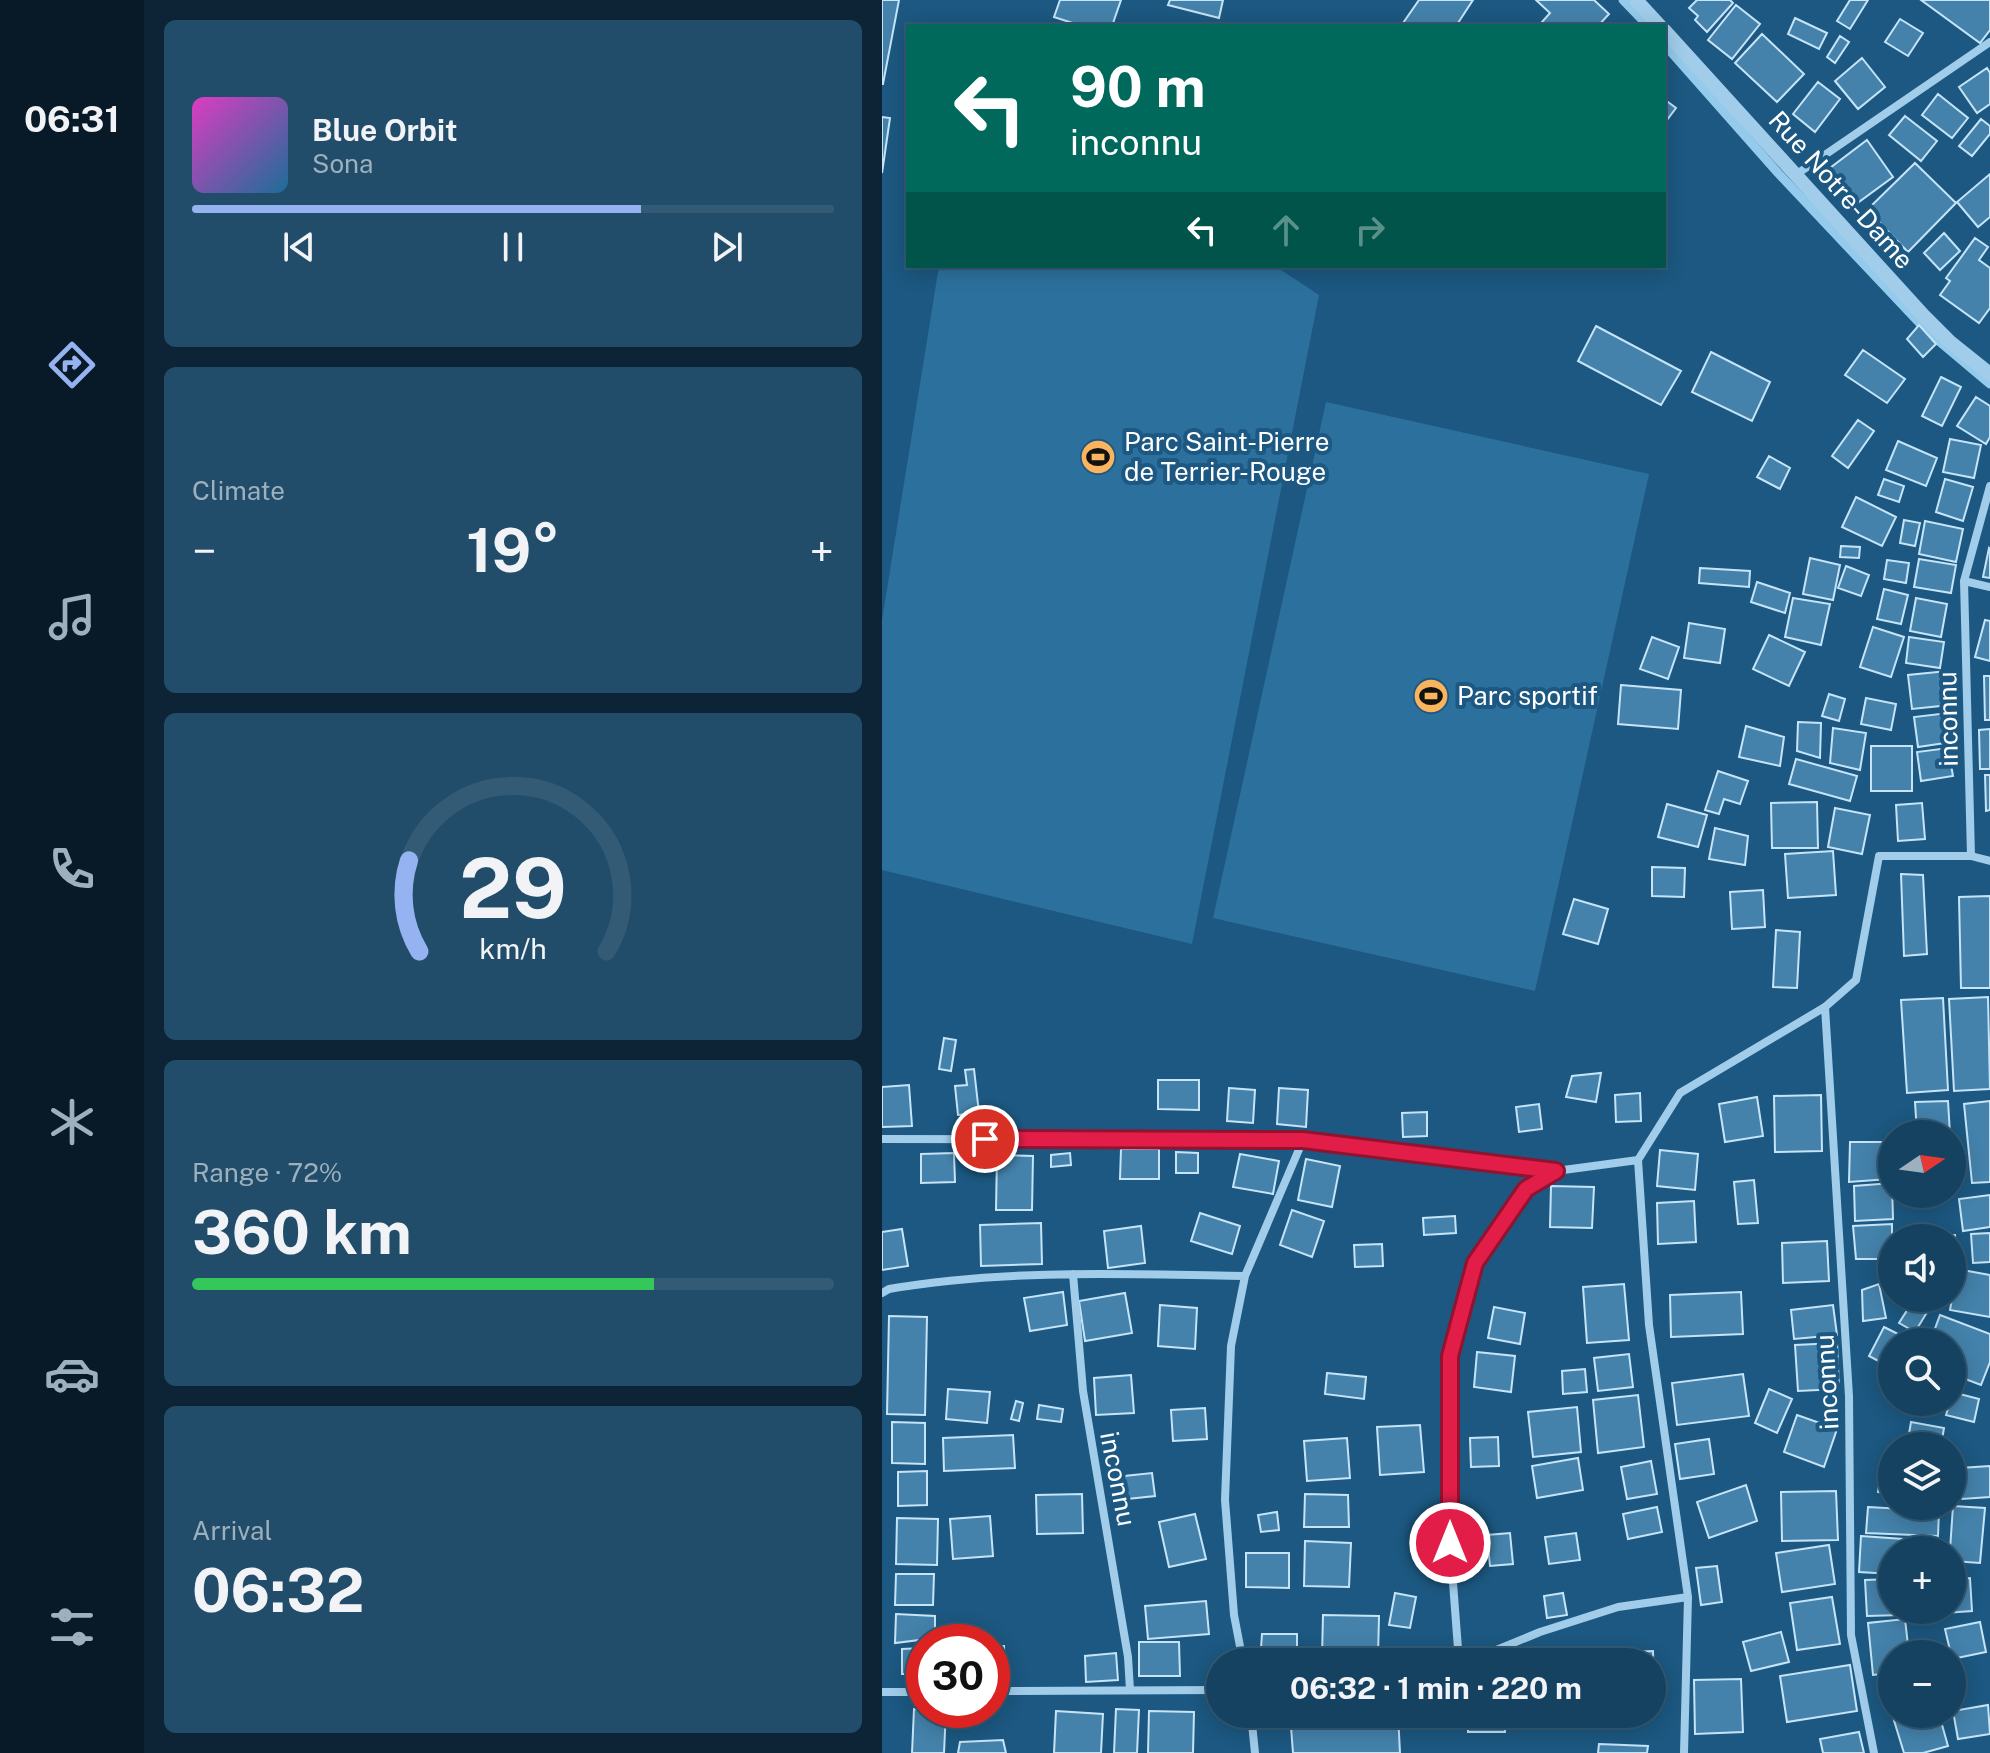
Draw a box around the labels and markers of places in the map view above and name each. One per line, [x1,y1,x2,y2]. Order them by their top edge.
place label: Parc Saint-Pierre de Terrier-Rouge [1124,426,1330,487]
sports icon: Parc Saint-Pierre de Terrier-Rouge [1079,438,1117,476]
sports icon: Parc sportif [1412,677,1450,715]
place label: Parc sportif [1457,680,1598,711]
pin [951,1105,1019,1173]

